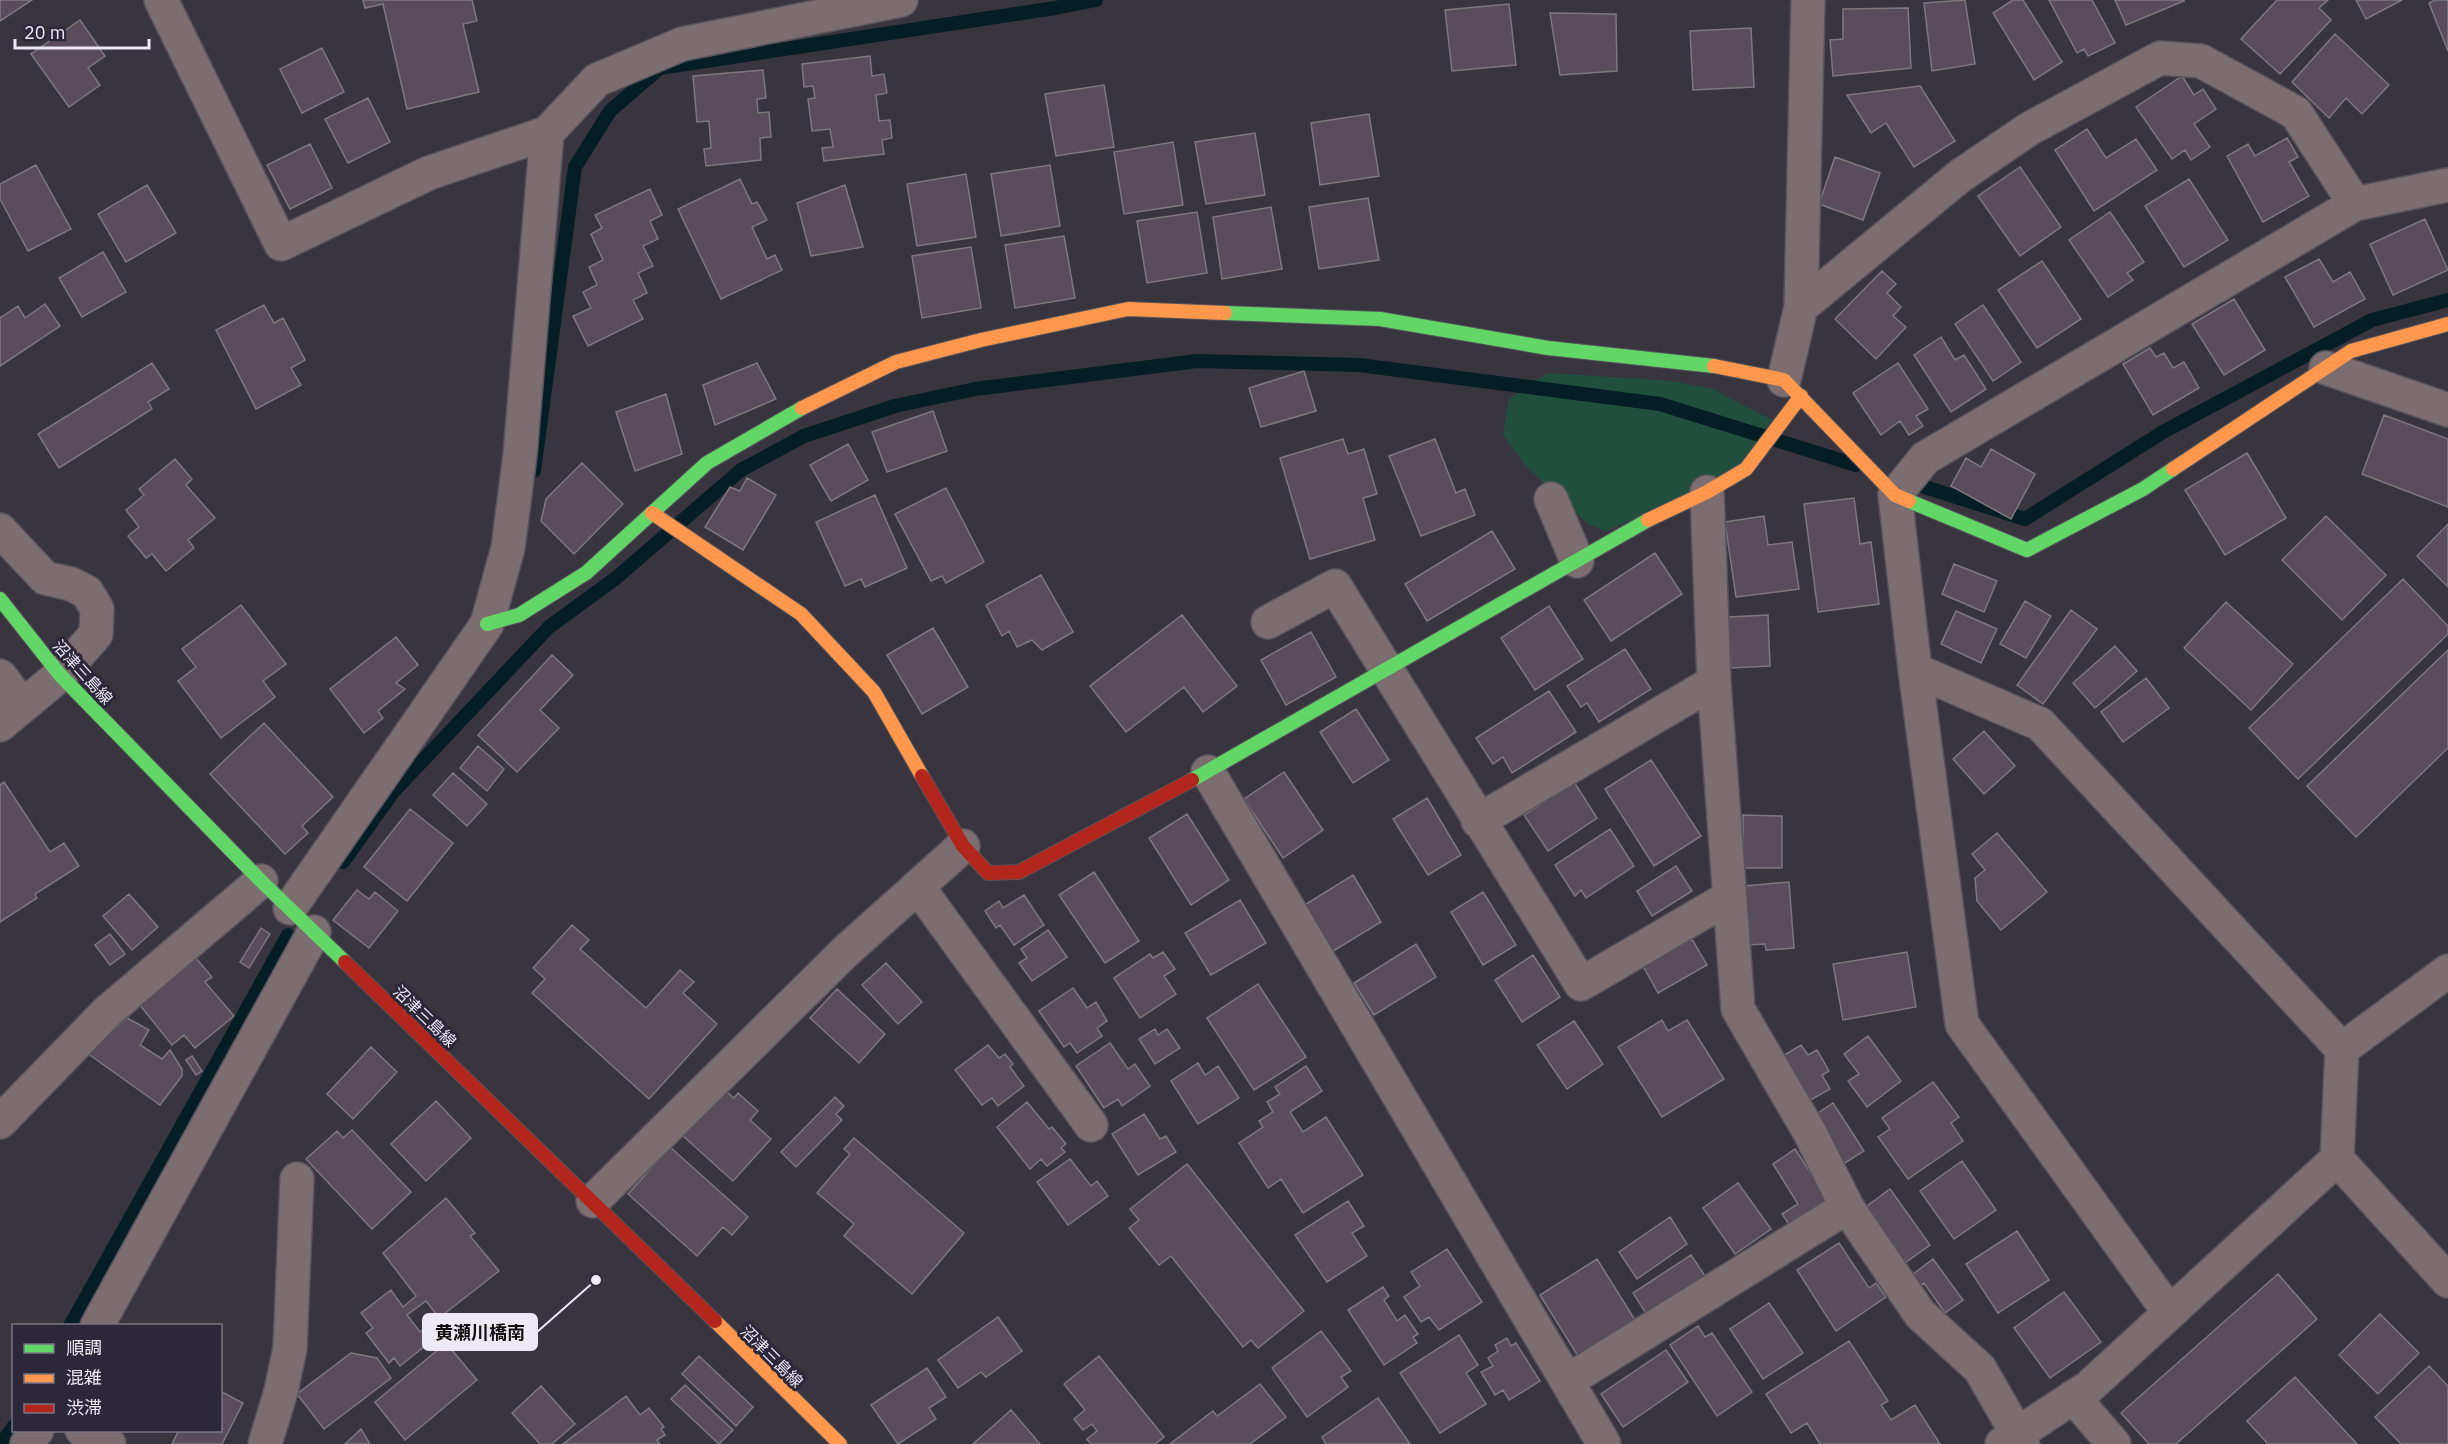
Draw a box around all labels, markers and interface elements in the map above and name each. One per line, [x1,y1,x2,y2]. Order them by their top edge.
scale bar [15,12,148,50]
text: 20 m [24,21,66,44]
street label: 沼津三島線 [49,636,117,708]
street label: 沼津三島線 [389,981,461,1051]
callout: 黄瀬川橋南 [423,1314,537,1350]
text: 黄瀬川橋南 [435,1321,525,1344]
street label: 沼津三島線 [737,1321,807,1391]
legend [12,1324,222,1432]
text: 順調 [66,1336,102,1359]
text: 混雑 [66,1366,102,1389]
text: 渋滞 [66,1396,102,1419]

